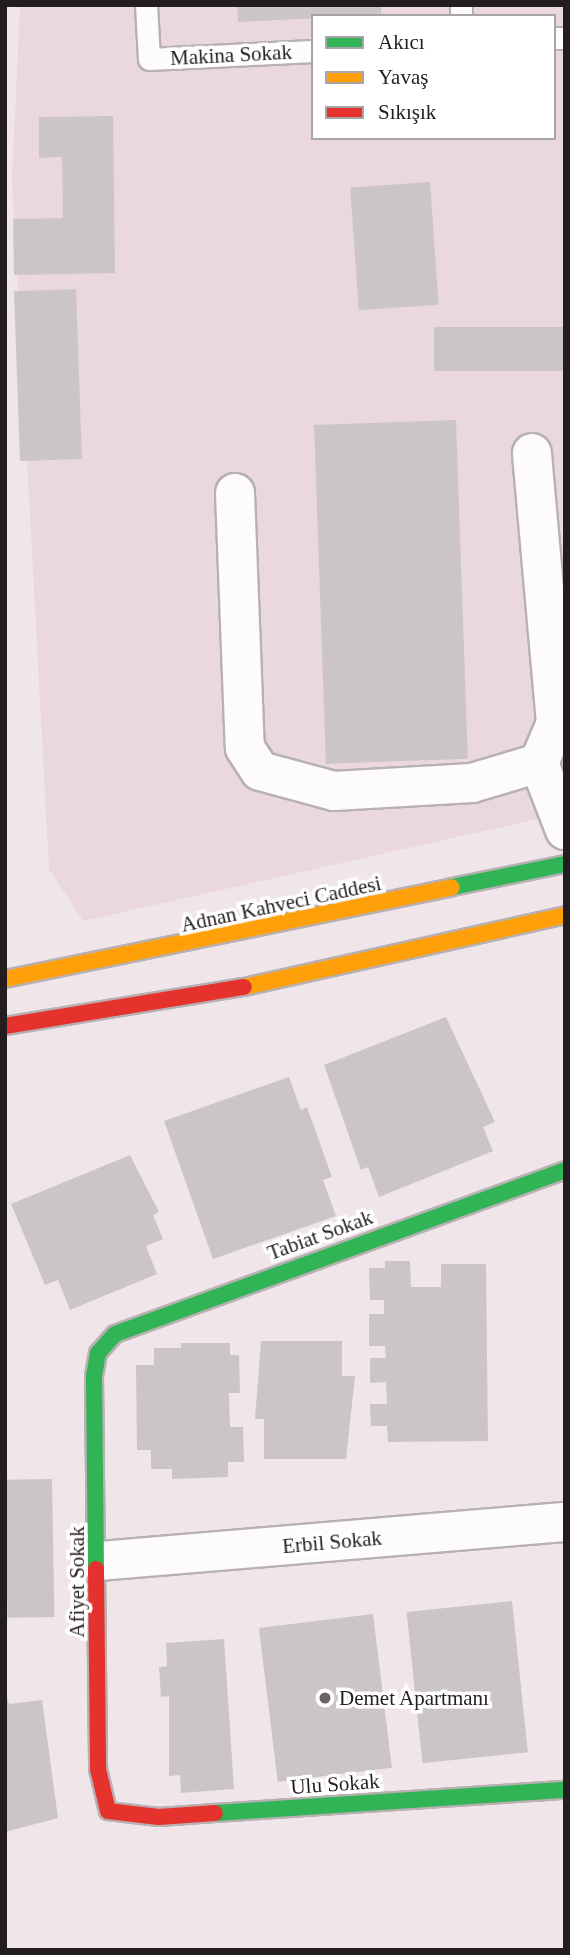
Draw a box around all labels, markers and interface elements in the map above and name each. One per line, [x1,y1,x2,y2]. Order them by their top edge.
legend [311,14,556,140]
text: Akıcı [378,30,425,54]
street label: Makina Sokak [169,39,293,71]
text: Yavaş [378,65,428,89]
text: Sıkışık [378,100,436,124]
street label: Adnan Kahveci Caddesi [179,870,383,938]
street label: Tabiat Sokak [264,1204,376,1266]
street label: Erbil Sokak [281,1525,383,1559]
street label: Afiyet Sokak [64,1526,90,1638]
place label: Demet Apartmanı [339,1685,490,1711]
marker: Demet Apartmanı [317,1690,333,1706]
street label: Ulu Sokak [290,1768,380,1800]

